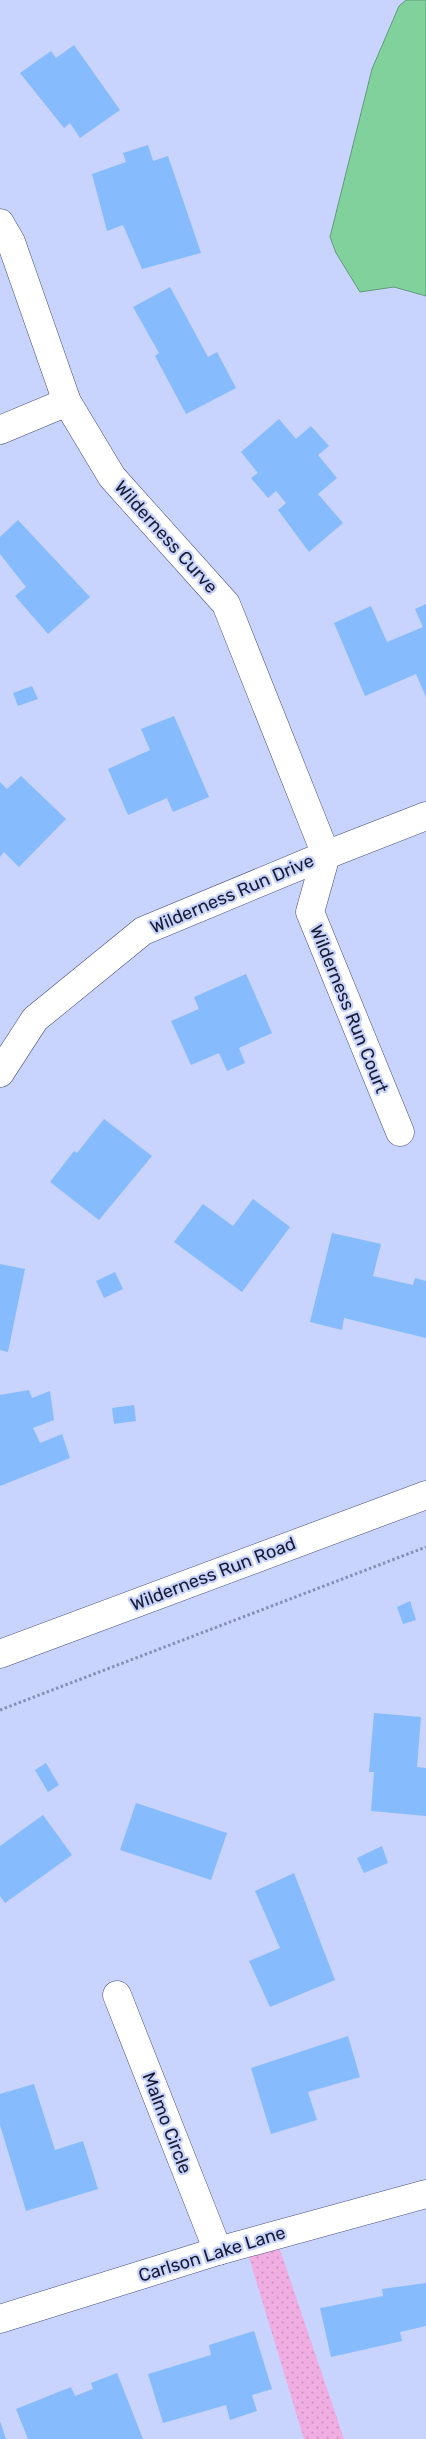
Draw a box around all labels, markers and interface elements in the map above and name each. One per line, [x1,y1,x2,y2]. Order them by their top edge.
street label: Wilderness Curve [110,476,222,598]
street label: Wilderness Run Drive [147,850,317,938]
street label: Wilderness Run Court [305,922,393,1096]
street label: Wilderness Run Road [127,1532,299,1616]
street label: Malmo Circle [138,2069,196,2177]
street label: Carlson Lake Lane [136,2221,288,2287]

